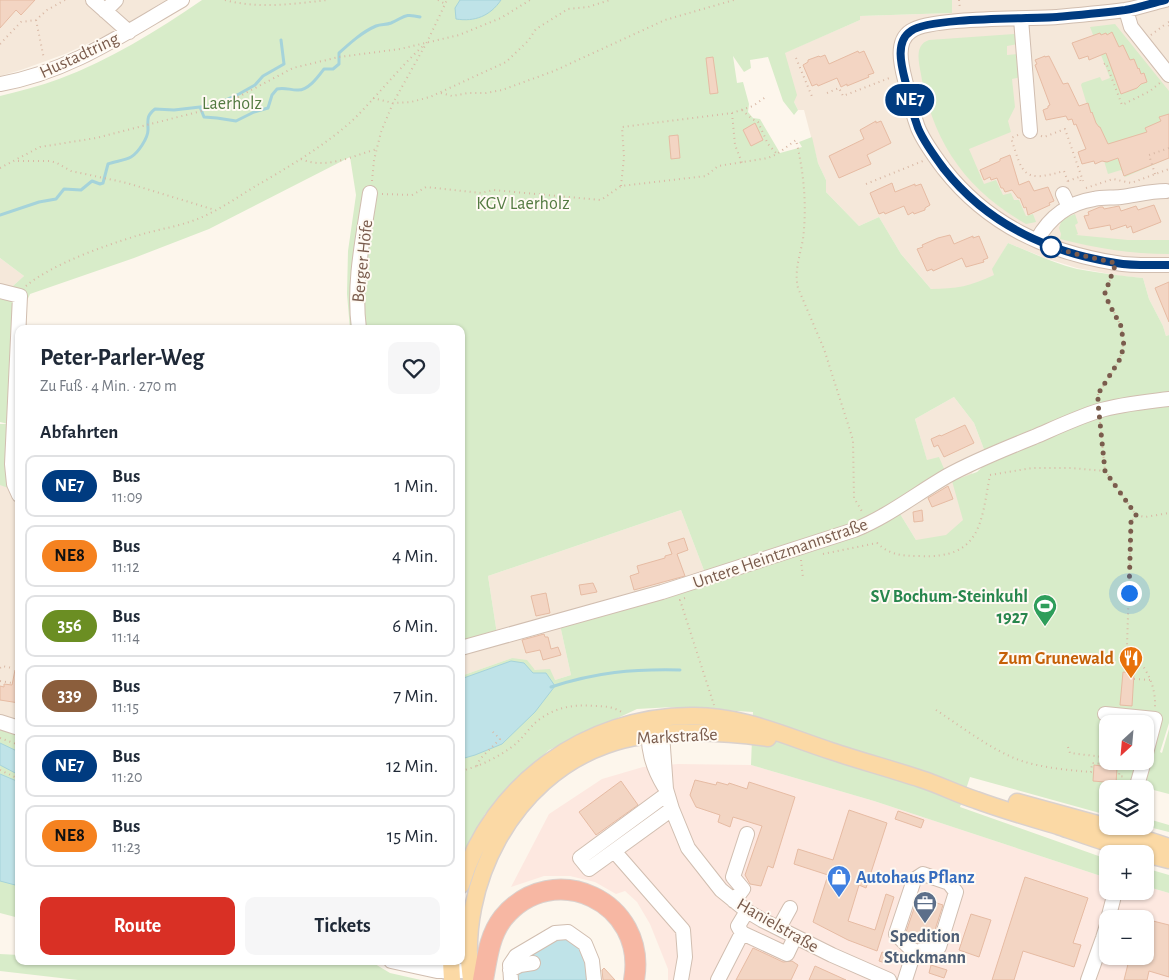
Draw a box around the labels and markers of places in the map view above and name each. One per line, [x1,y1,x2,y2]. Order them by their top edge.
unlabelled marker [1040,236,1062,258]
place label: SV Bochum-Steinkuhl 1927 [871,588,1028,627]
sports icon: SV Bochum-Steinkuhl 1927 [1032,593,1058,627]
restaurant icon: Zum Grunewald [1118,645,1144,679]
place label: Zum Grunewald [999,650,1115,668]
shop icon: Autohaus Pflanz [826,864,852,898]
place label: Autohaus Pflanz [856,869,975,887]
office icon: Spedition Stuckmann [912,890,938,924]
place label: Spedition Stuckmann [884,928,966,967]

